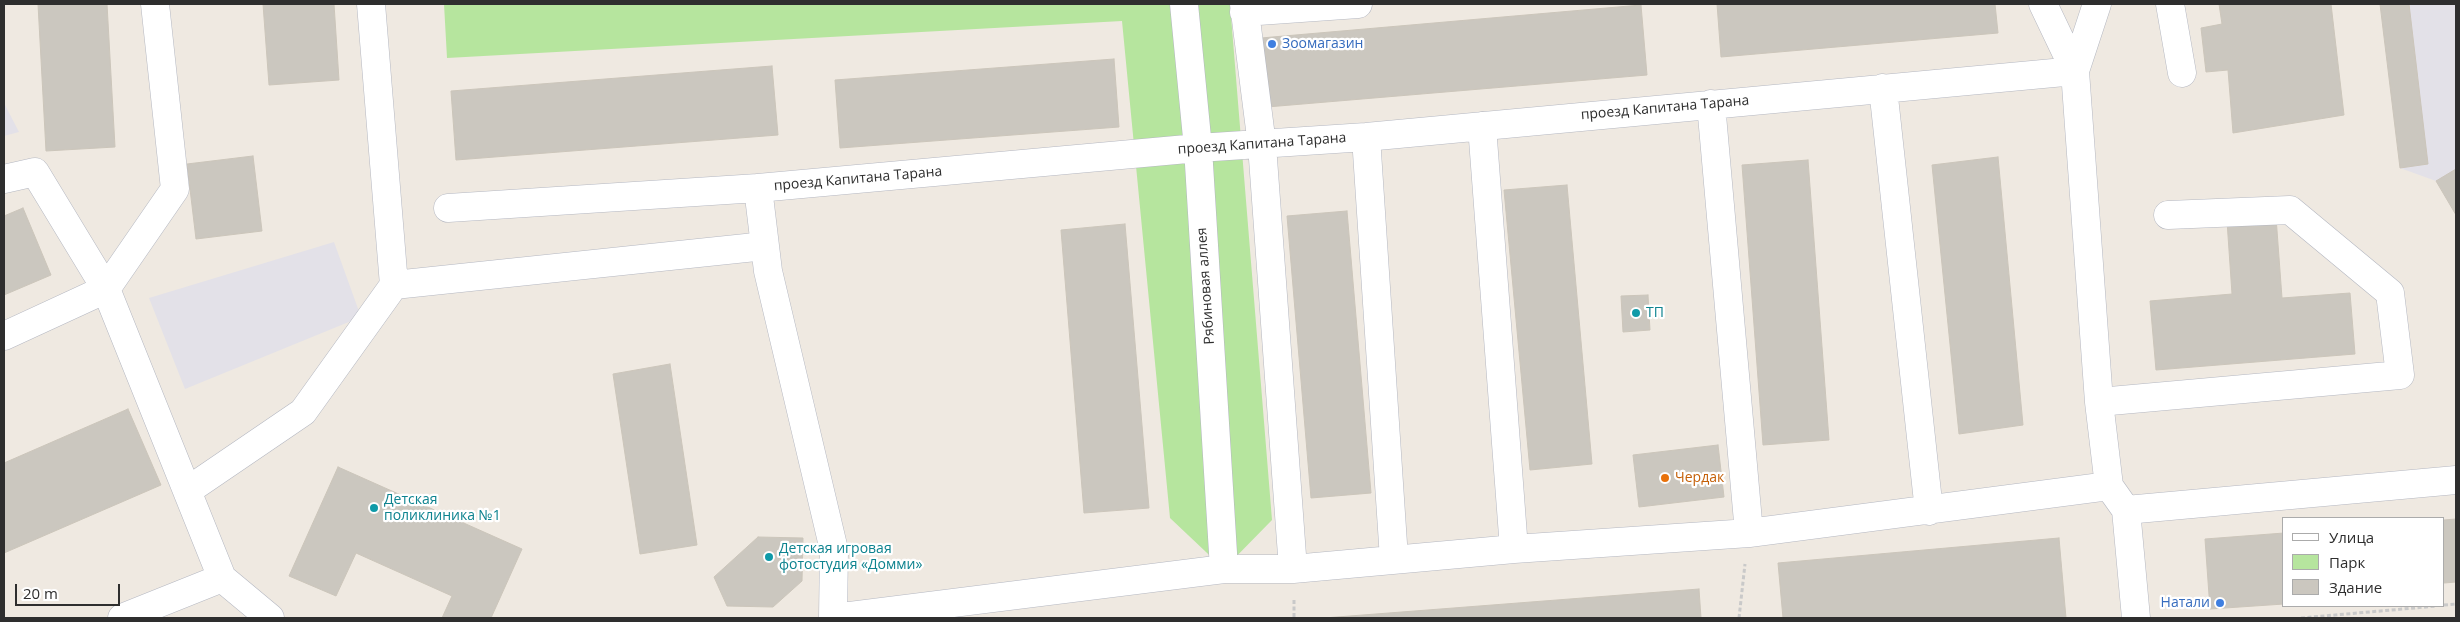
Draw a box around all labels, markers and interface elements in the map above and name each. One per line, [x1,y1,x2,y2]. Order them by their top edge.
place label: Зоомагазин [1282,36,1363,52]
marker: Зоомагазин [1266,38,1278,50]
street label: проезд Капитана Тарана [1580,92,1750,124]
street label: проезд Капитана Тарана [1177,130,1347,158]
street label: проезд Капитана Тарана [773,163,943,195]
street label: Рябиновая аллея [1194,227,1218,345]
place label: ТП [1646,305,1664,321]
marker: ТП [1630,307,1642,319]
place label: Чердак [1675,470,1724,486]
marker: Чердак [1659,472,1671,484]
place label: Детская поликлиника №1 [384,492,501,524]
marker: Детская поликлиника №1 [368,502,380,514]
legend [2282,517,2445,607]
text: Улица [2329,527,2374,547]
place label: Детская игровая фотостудия «Домми» [779,541,922,574]
marker: Детская игровая фотостудия «Домми» [763,551,775,563]
text: Парк [2329,552,2365,572]
scale bar [18,574,122,606]
text: Здание [2329,577,2382,597]
text: 20 m [23,583,58,603]
place label: Натали [2161,595,2210,611]
marker: Натали [2214,597,2226,609]

